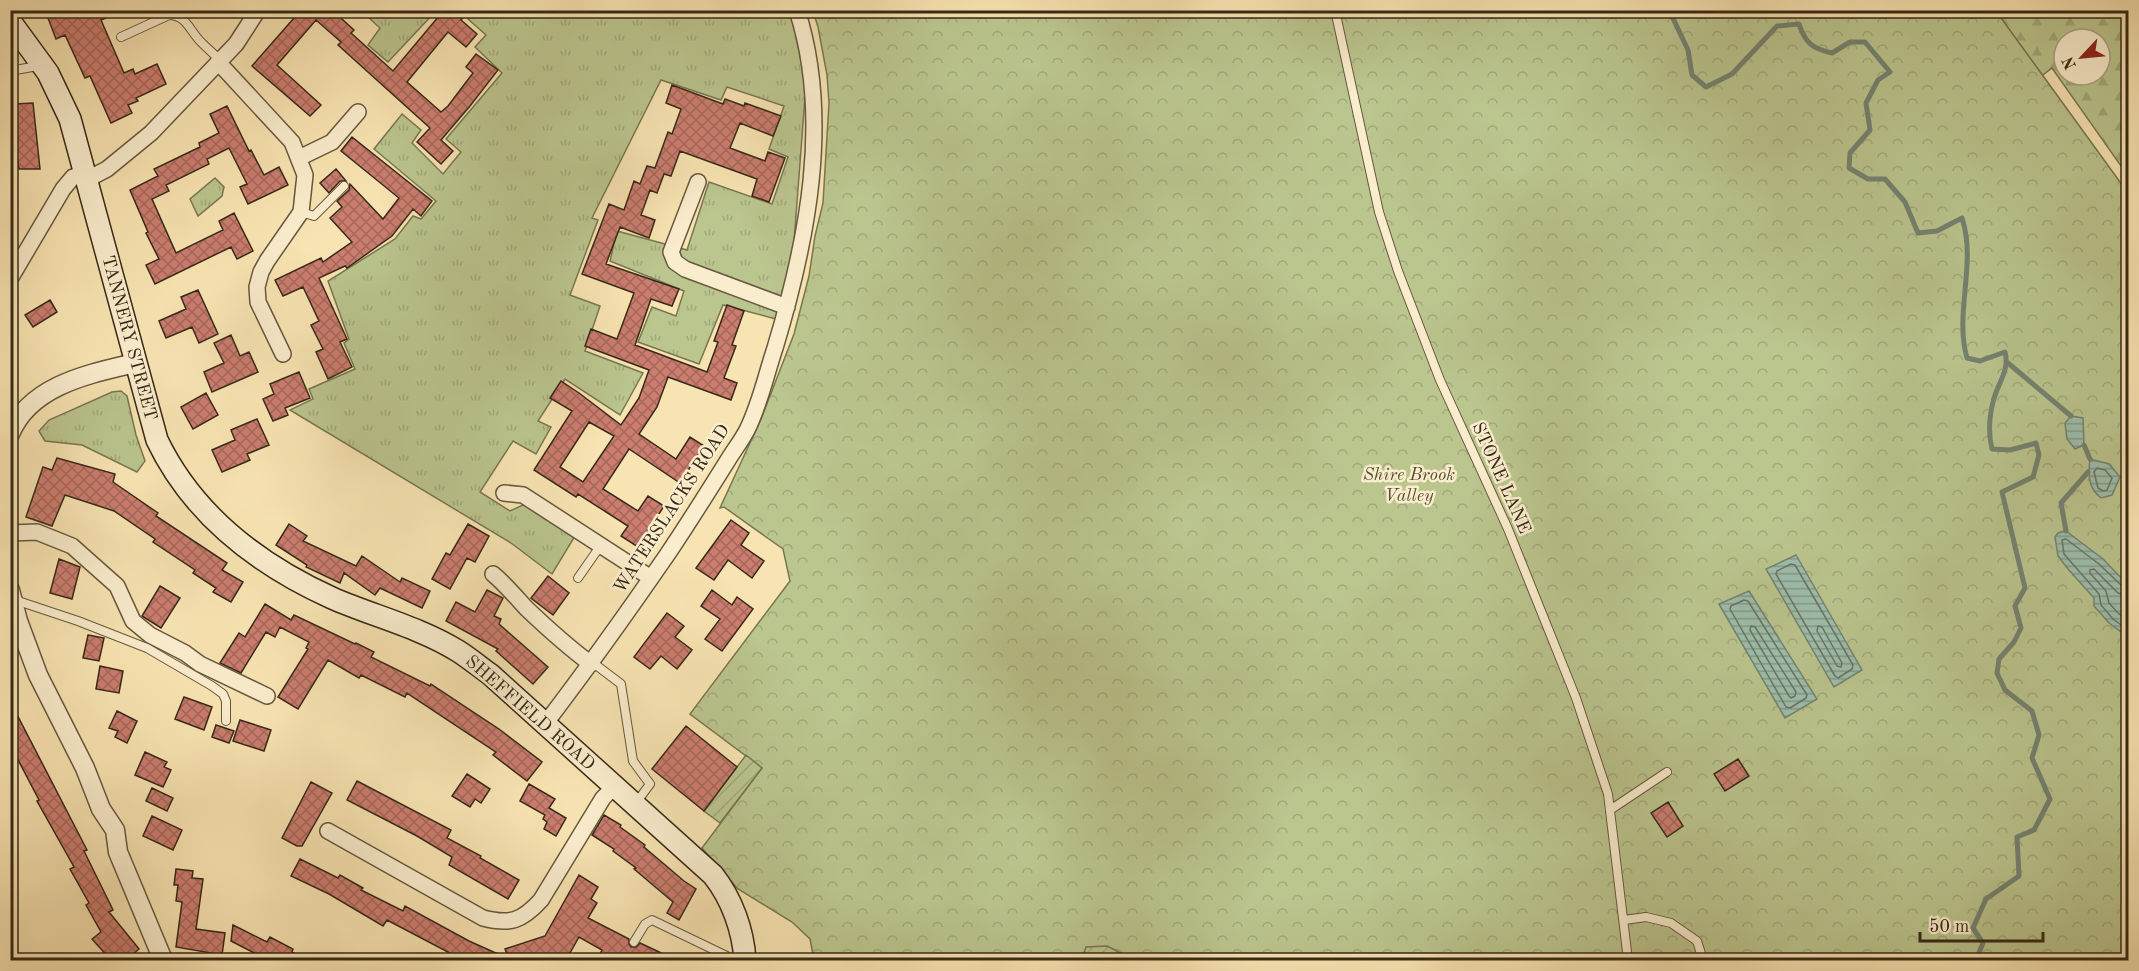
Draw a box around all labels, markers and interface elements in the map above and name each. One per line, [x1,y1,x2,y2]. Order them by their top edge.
north arrow [2052,27,2112,87]
text: N [2060,53,2080,72]
street label: TANNERY STREET [98,253,160,423]
street label: STONE LANE [1468,420,1534,536]
street label: WATERSLACKS ROAD [611,421,733,597]
park label: Shire Brook Valley [1363,466,1455,505]
street label: SHEFFIELD ROAD [462,652,598,774]
scale bar [1920,905,2043,943]
text: 50 m [1929,918,1969,936]

